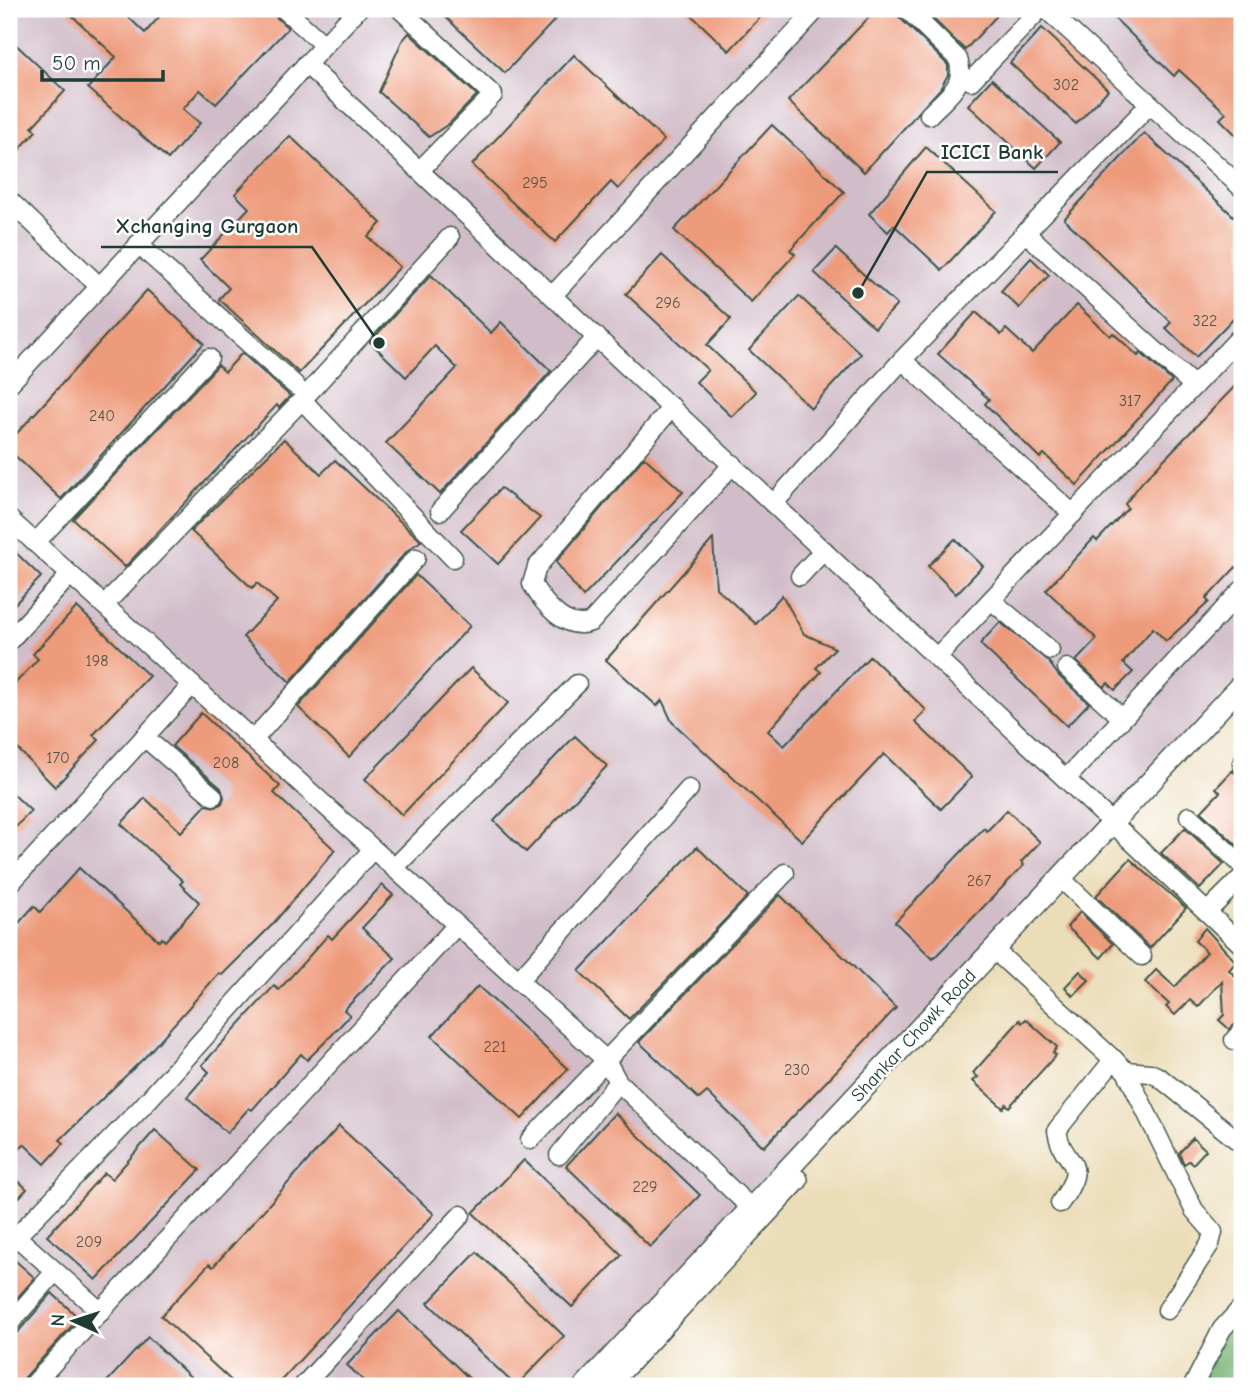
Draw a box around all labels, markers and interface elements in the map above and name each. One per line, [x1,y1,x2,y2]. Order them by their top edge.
scale bar [42,38,163,82]
text: 50 m [52,51,101,75]
house number: 302 [1053,76,1079,94]
callout: ICICI Bank [927,130,1058,172]
text: ICICI Bank [941,140,1044,164]
house number: 295 [522,174,548,192]
callout: Xchanging Gurgaon [101,205,312,247]
text: Xchanging Gurgaon [116,214,298,238]
house number: 296 [655,294,681,312]
house number: 322 [1193,312,1217,330]
house number: 317 [1119,392,1141,410]
house number: 240 [89,407,115,425]
house number: 198 [85,652,109,670]
house number: 170 [46,749,70,767]
house number: 208 [213,754,239,772]
house number: 267 [967,872,992,890]
street label: Shankar Chowk Road [847,965,981,1107]
house number: 221 [483,1038,507,1056]
house number: 230 [784,1061,810,1079]
house number: 229 [632,1178,658,1196]
house number: 209 [76,1233,102,1251]
north arrow [38,1286,108,1356]
text: N [47,1313,69,1327]

